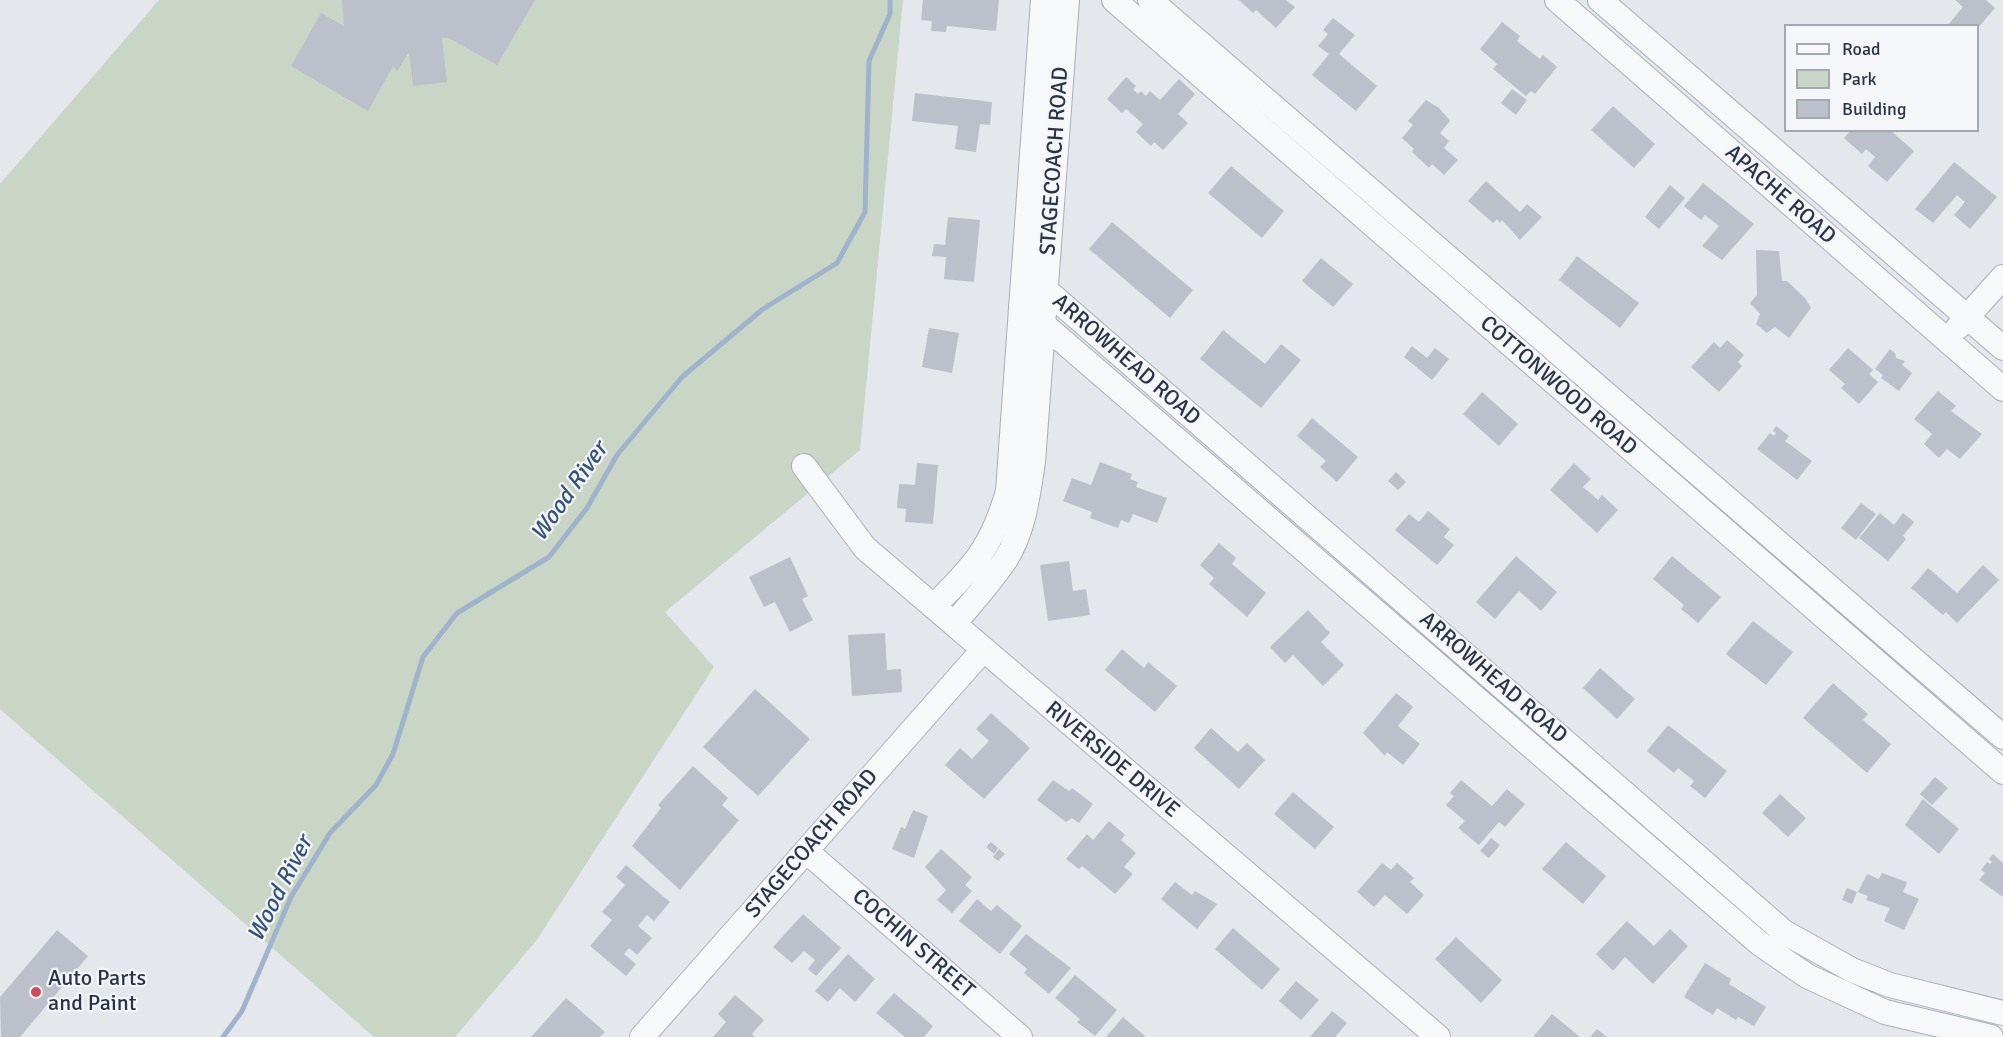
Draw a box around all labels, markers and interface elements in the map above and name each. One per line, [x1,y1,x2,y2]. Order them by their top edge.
legend [1784,24,1979,132]
text: Road [1842,38,1881,60]
street label: STAGECOACH ROAD [1035,66,1075,256]
text: Park [1842,68,1877,90]
text: Building [1842,98,1906,120]
street label: APACHE ROAD [1719,140,1841,250]
street label: ARROWHEAD ROAD [1047,289,1205,431]
street label: COTTONWOOD ROAD [1474,311,1642,461]
water label: Wood River [525,437,615,547]
street label: ARROWHEAD ROAD [1414,607,1572,749]
street label: RIVERSIDE DRIVE [1039,696,1185,824]
street label: STAGECOACH ROAD [740,764,884,924]
water label: Wood River [242,831,320,947]
street label: COCHIN STREET [846,884,980,1004]
place label: Auto Parts and Paint [48,966,146,1017]
marker: Auto Parts and Paint [29,985,43,999]

